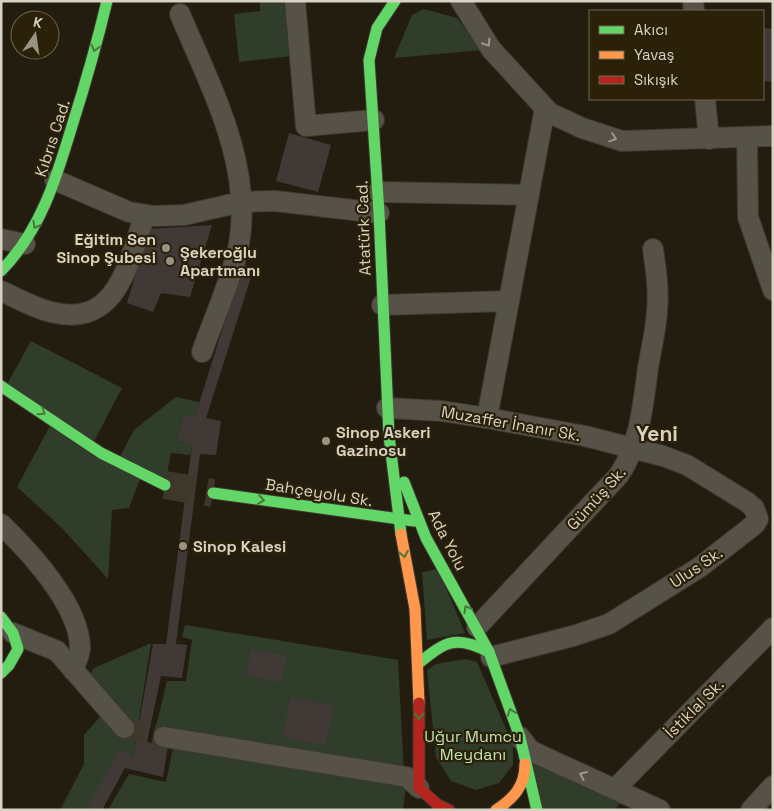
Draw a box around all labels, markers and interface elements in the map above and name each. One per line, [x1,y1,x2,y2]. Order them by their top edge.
north arrow [10,10,60,60]
legend [589,10,764,100]
text: K [32,13,44,32]
text: Akıcı [634,20,668,39]
one-way arrow [481,37,490,46]
one-way arrow [90,44,101,53]
text: Yavaş [634,45,675,64]
text: Sıkışık [634,70,678,89]
street label: Kıbrıs Cad. [30,97,75,179]
one-way arrow [608,133,617,143]
street label: Atatürk Cad. [351,180,376,276]
one-way arrow [33,220,43,229]
place label: Eğitim Sen Sinop Şubesi [56,229,156,268]
marker: Eğitim Sen Sinop Şubesi [160,242,172,254]
place label: Şekeroğlu Apartmanı [180,242,260,281]
marker: Şekeroğlu Apartmanı [164,255,176,267]
street label: Muzaffer İnanır Sk. [440,401,582,446]
one-way arrow [37,406,46,416]
district label: Yeni [636,420,678,447]
place label: Sinop Askeri Gazinosu [336,422,431,461]
marker: Sinop Askeri Gazinosu [320,435,332,447]
street label: Gümüş Sk. [562,462,631,535]
street label: Bahçeyolu Sk. [264,474,374,511]
one-way arrow [257,494,265,505]
street label: Ada Yolu [423,506,472,574]
place label: Sinop Kalesi [193,536,286,557]
marker: Sinop Kalesi [177,540,189,552]
street label: Ulus Sk. [666,542,727,593]
one-way arrow [399,550,409,559]
one-way arrow [463,605,473,614]
street label: İstiklal Sk. [660,674,729,743]
one-way arrow [507,708,517,717]
one-way arrow [414,712,424,720]
park label: Uğur Mumcu Meydanı [424,726,522,765]
one-way arrow [579,770,588,781]

